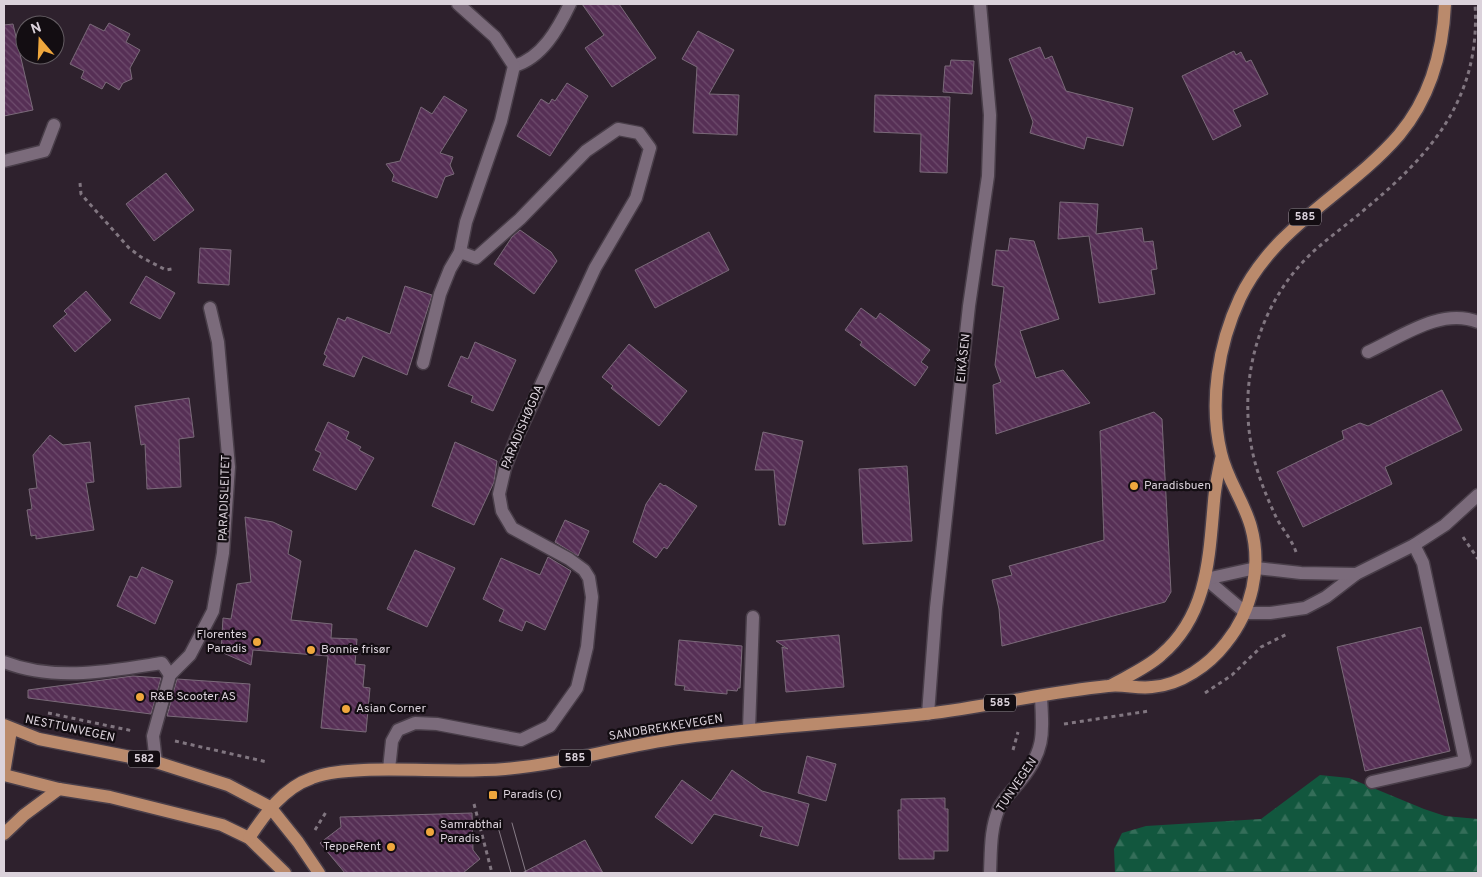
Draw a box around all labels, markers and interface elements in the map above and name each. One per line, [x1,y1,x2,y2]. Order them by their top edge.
north arrow [15,15,65,65]
text: N [29,19,44,39]
road number: 585 [1289,208,1321,226]
street label: EIKÅSEN [953,333,975,383]
street label: PARADISHØGDA [498,383,548,471]
street label: PARADISLEITET [215,454,235,542]
place label: Paradisbuen [1144,478,1211,494]
marker: Paradisbuen [1128,480,1140,492]
place label: Florentes Paradis [197,627,247,657]
marker: Florentes Paradis [251,636,263,648]
place label: Bonnie frisør [321,642,390,658]
marker: Bonnie frisør [305,644,317,656]
place label: R&B Scooter AS [150,689,236,705]
marker: R&B Scooter AS [134,691,146,703]
road number: 585 [984,694,1016,711]
place label: Asian Corner [356,701,426,717]
marker: Asian Corner [340,703,352,715]
street label: SANDBREKKEVEGEN [608,711,724,745]
street label: NESTTUNVEGEN [24,712,116,746]
road number: 585 [559,750,591,766]
road number: 582 [128,751,160,768]
street label: TUNVEGEN [993,755,1041,815]
place label: Paradis (C) [503,787,562,803]
marker: Paradis (C) [487,789,499,801]
place label: Samrabthai Paradis [440,817,502,847]
marker: Samrabthai Paradis [424,826,436,838]
place label: TeppeRent [323,839,381,855]
marker: TeppeRent [385,841,397,853]

